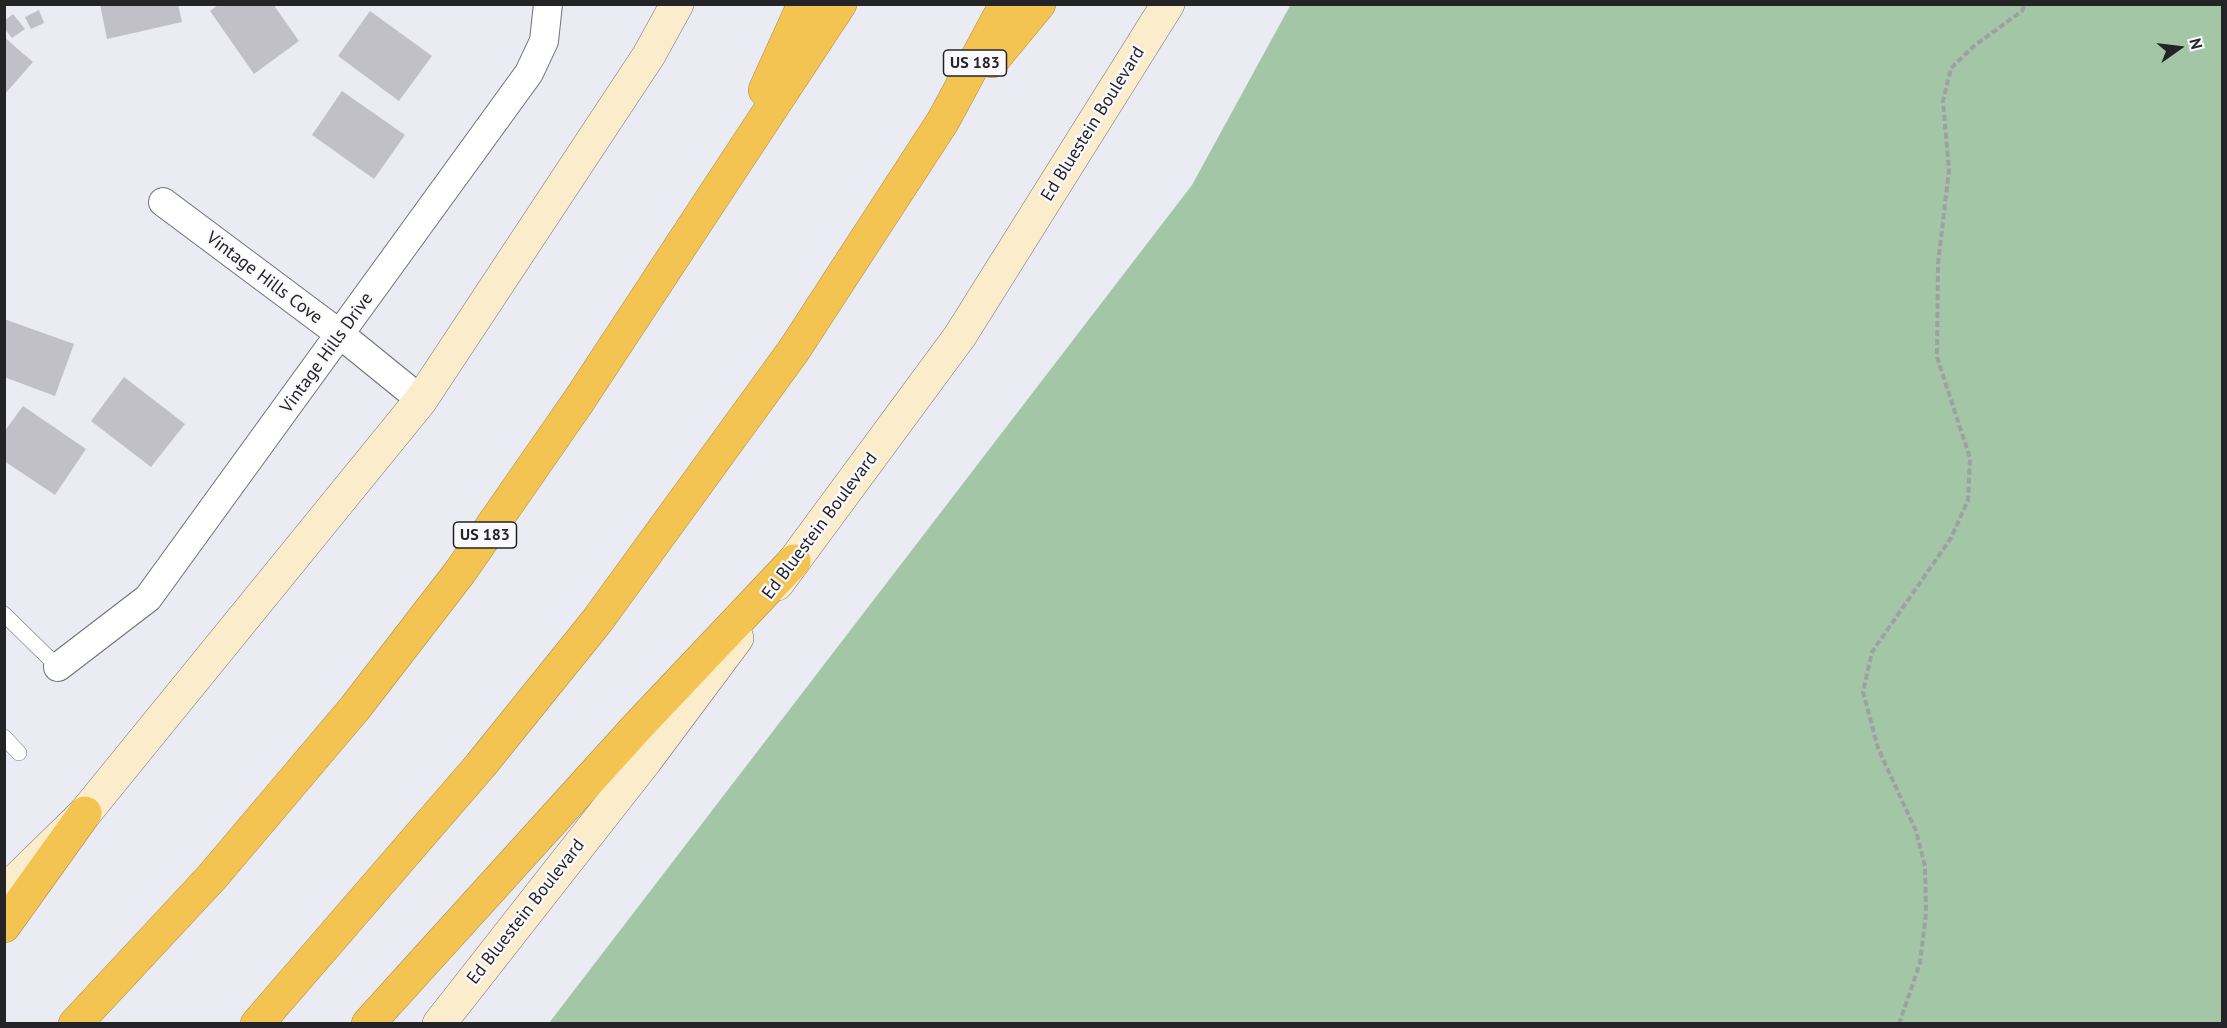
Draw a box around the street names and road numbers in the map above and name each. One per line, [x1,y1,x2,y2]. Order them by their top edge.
street label: Ed Bluestein Boulevard [1037,43,1149,205]
road number: US 183 [944,50,1006,76]
street label: Vintage Hills Cove [202,227,326,329]
street label: Vintage Hills Drive [276,289,378,417]
street label: Ed Bluestein Boulevard [758,448,882,604]
road number: US 183 [454,522,516,548]
street label: Ed Bluestein Boulevard [463,835,589,989]

